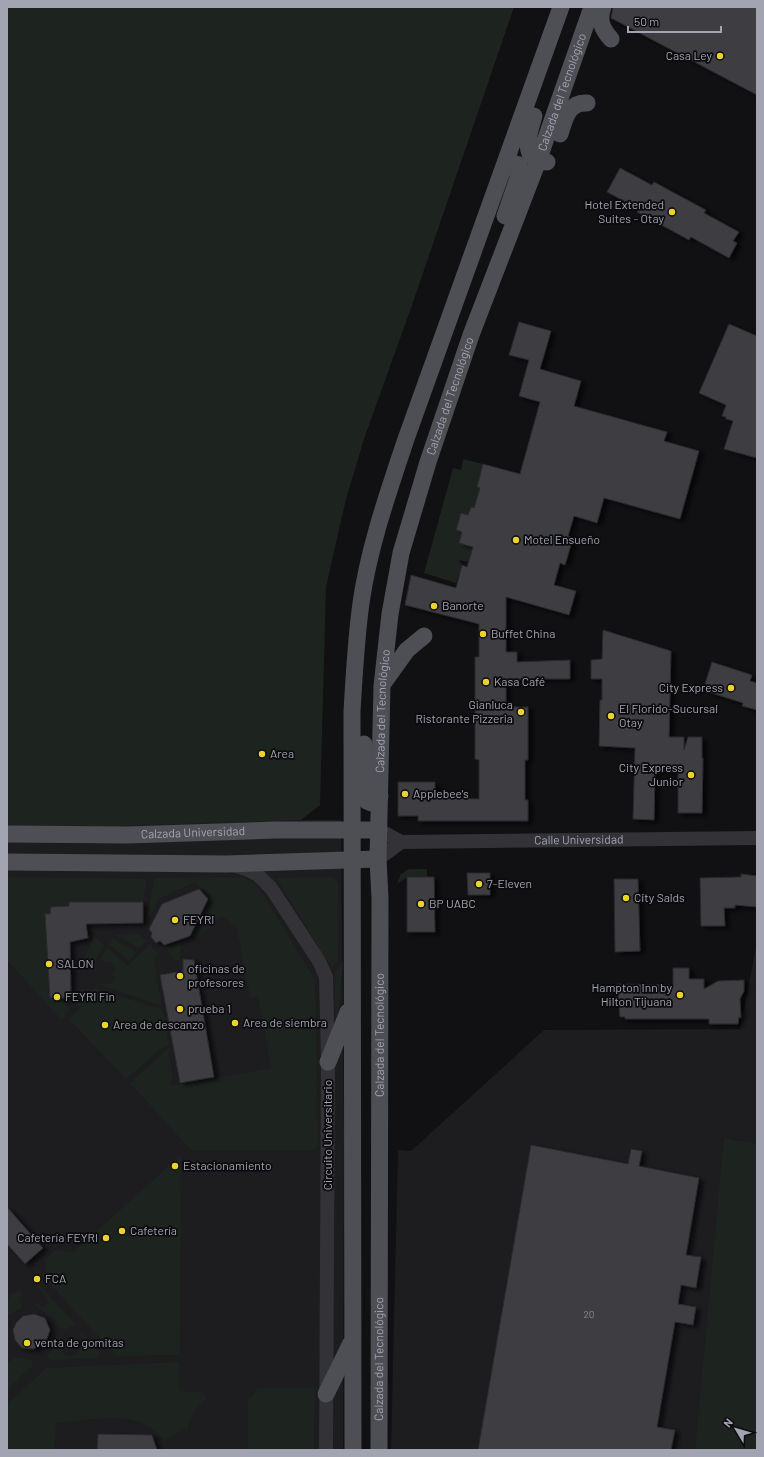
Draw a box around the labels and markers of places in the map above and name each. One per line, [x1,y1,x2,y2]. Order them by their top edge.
place label: Casa Ley [666,48,712,62]
marker: Casa Ley [715,51,725,61]
place label: Hotel Extended Suites - Otay [584,197,664,225]
marker: Hotel Extended Suites - Otay [667,207,677,217]
place label: Motel Ensueño [524,532,600,546]
marker: Motel Ensueño [511,535,521,545]
place label: Banorte [442,598,484,612]
marker: Banorte [429,601,439,611]
place label: Buffet China [491,626,555,640]
marker: Buffet China [478,629,488,639]
place label: Kasa Café [494,674,545,688]
marker: Kasa Café [481,677,491,687]
place label: City Express [659,680,723,694]
marker: City Express [726,683,736,693]
place label: Gianluca Ristorante Pizzeria [415,697,513,725]
place label: El Florido-Sucursal Otay [619,701,718,729]
marker: Gianluca Ristorante Pizzeria [516,707,526,717]
marker: El Florido-Sucursal Otay [606,711,616,721]
place label: Area [270,746,294,760]
marker: Area [257,749,267,759]
place label: City Express Junior [619,760,684,788]
marker: City Express Junior [686,770,696,780]
place label: Applebee's [413,786,469,800]
marker: Applebee's [400,789,410,799]
place label: 7-Eleven [487,876,532,890]
marker: 7-Eleven [474,879,484,889]
place label: City Salds [634,890,685,904]
marker: City Salds [621,893,631,903]
place label: BP UABC [429,896,476,910]
marker: BP UABC [416,899,426,909]
place label: FEYRI [183,912,214,926]
marker: FEYRI [170,915,180,925]
place label: SALON [57,956,94,970]
marker: SALON [44,959,54,969]
place label: oficinas de profesores [188,961,245,989]
marker: oficinas de profesores [175,971,185,981]
place label: Hampton Inn by Hilton Tijuana [591,980,672,1008]
place label: FEYRI Fin [65,989,115,1003]
marker: Hampton Inn by Hilton Tijuana [675,990,685,1000]
marker: FEYRI Fin [52,992,62,1002]
place label: prueba 1 [188,1001,231,1015]
marker: prueba 1 [175,1004,185,1014]
place label: Area de siembra [243,1015,327,1029]
place label: Area de descanzo [113,1017,204,1031]
marker: Area de siembra [230,1018,240,1028]
marker: Area de descanzo [100,1020,110,1030]
place label: Estacionamiento [183,1158,272,1172]
marker: Estacionamiento [170,1161,180,1171]
place label: Cafetería [130,1223,177,1237]
marker: Cafetería [117,1226,127,1236]
place label: Cafetería FEYRI [17,1230,98,1244]
marker: Cafetería FEYRI [101,1233,111,1243]
place label: FCA [45,1271,66,1285]
marker: FCA [32,1274,42,1284]
place label: venta de gomitas [35,1335,124,1349]
marker: venta de gomitas [22,1338,32,1348]

